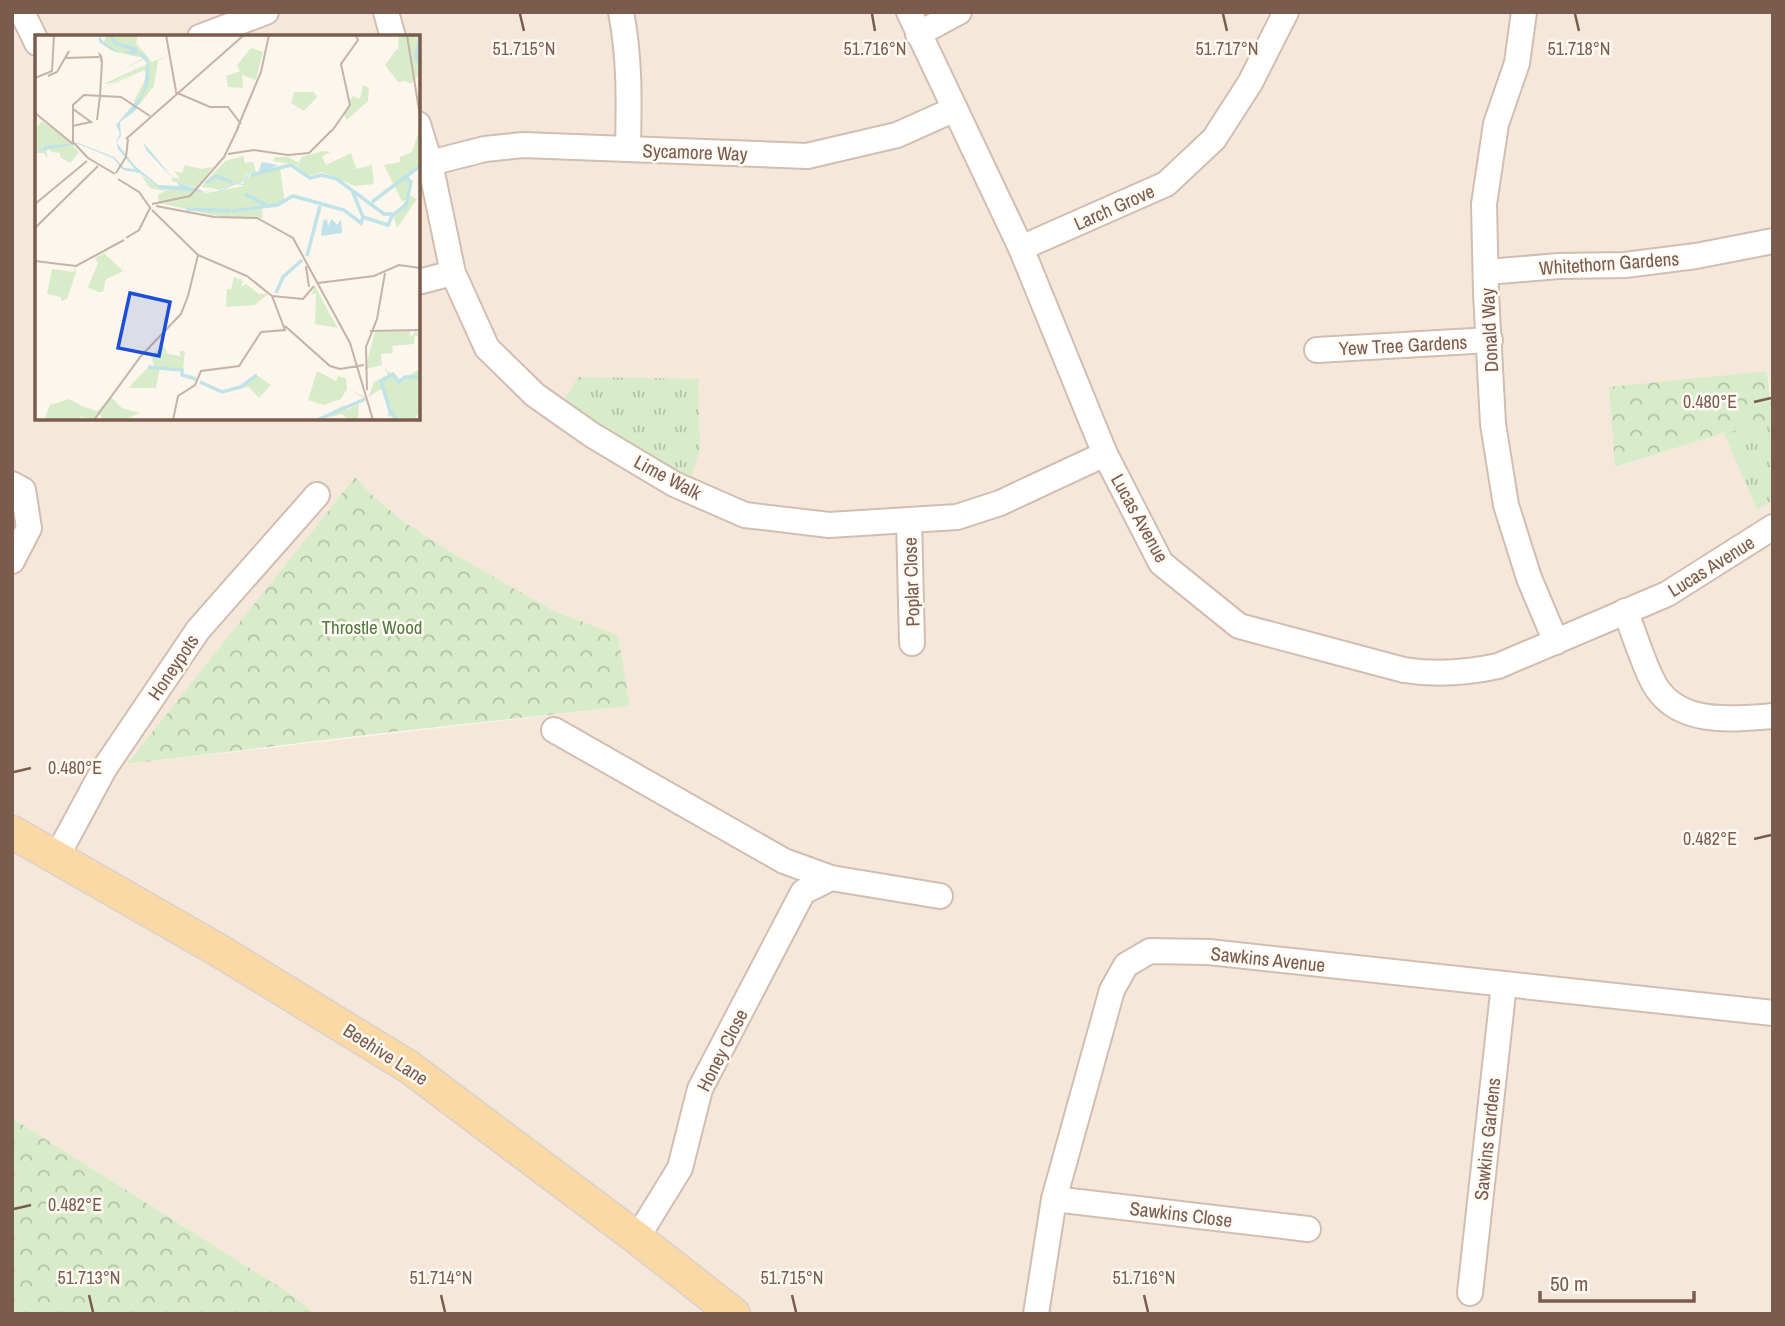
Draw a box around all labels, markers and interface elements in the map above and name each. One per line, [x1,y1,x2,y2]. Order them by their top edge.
inset map [35,35,420,420]
text: 51.715°N [493,36,556,61]
text: 51.716°N [844,36,907,61]
text: 51.717°N [1196,36,1259,61]
text: 51.718°N [1548,36,1611,61]
street label: Sycamore Way [642,137,748,167]
street label: Larch Grove [1070,178,1158,236]
street label: Whitethorn Gardens [1538,245,1680,281]
street label: Donald Way [1474,287,1504,373]
street label: Yew Tree Gardens [1338,329,1468,361]
text: 0.480°E [1683,389,1737,414]
street label: Lime Walk [630,448,707,506]
street label: Lucas Avenue [1105,469,1175,567]
street label: Lucas Avenue [1663,529,1759,603]
street label: Poplar Close [896,537,926,627]
park label: Throstle Wood [321,614,423,640]
street label: Honeypots [141,629,205,705]
text: 0.480°E [48,755,102,780]
text: 0.482°E [1683,826,1737,851]
street label: Sawkins Avenue [1209,940,1327,978]
street label: Honey Close [690,1004,754,1096]
street label: Beehive Lane [339,1017,433,1091]
street label: Sawkins Gardens [1468,1076,1506,1202]
text: 0.482°E [48,1192,102,1217]
street label: Sawkins Close [1128,1195,1234,1233]
scale bar [1540,1260,1694,1304]
text: 51.713°N [58,1265,121,1290]
text: 51.714°N [410,1265,473,1290]
text: 51.715°N [761,1265,824,1290]
text: 51.716°N [1113,1265,1176,1290]
text: 50 m [1550,1269,1588,1298]

